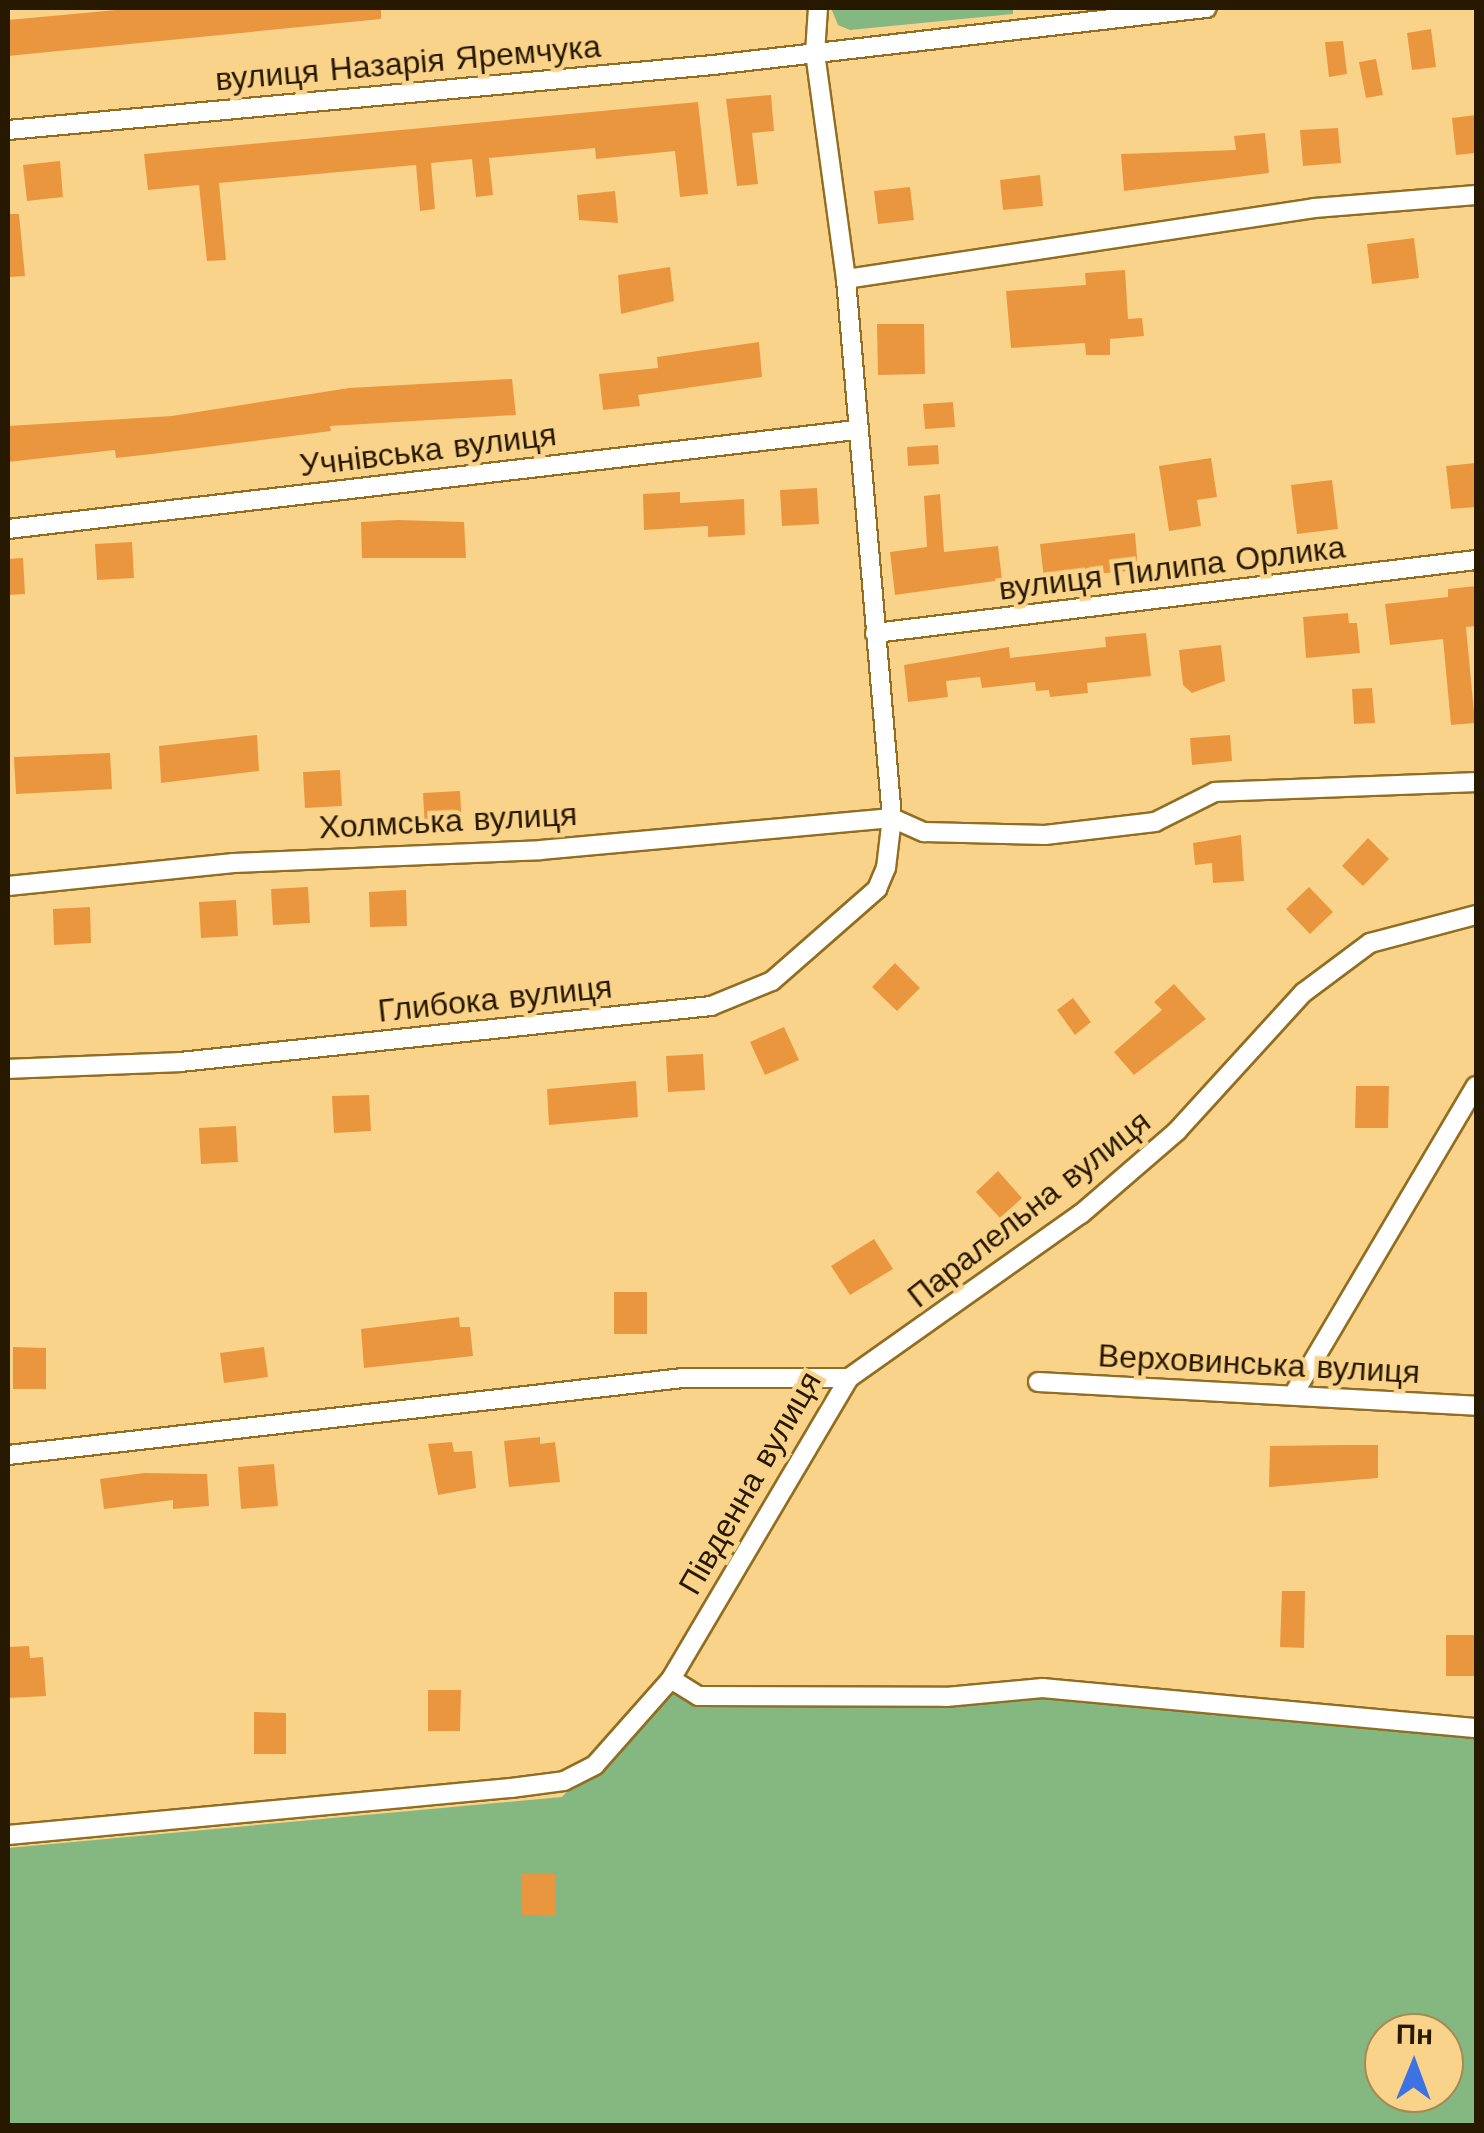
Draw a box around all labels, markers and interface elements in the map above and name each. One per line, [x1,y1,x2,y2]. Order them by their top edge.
street label: вулиця Назарія Яремчука [214,27,602,99]
street label: Учнівська вулиця [297,415,559,485]
street label: вулиця Пилипа Орлика [997,528,1347,608]
street label: Холмська вулиця [318,795,578,847]
street label: Глибока вулиця [376,968,614,1030]
street label: Паралельна вулиця [900,1102,1158,1316]
street label: Верховинська вулиця [1097,1336,1421,1392]
street label: Південна вулиця [671,1365,829,1601]
north arrow [1364,2013,1464,2113]
text: Пн [1396,2018,1433,2051]

